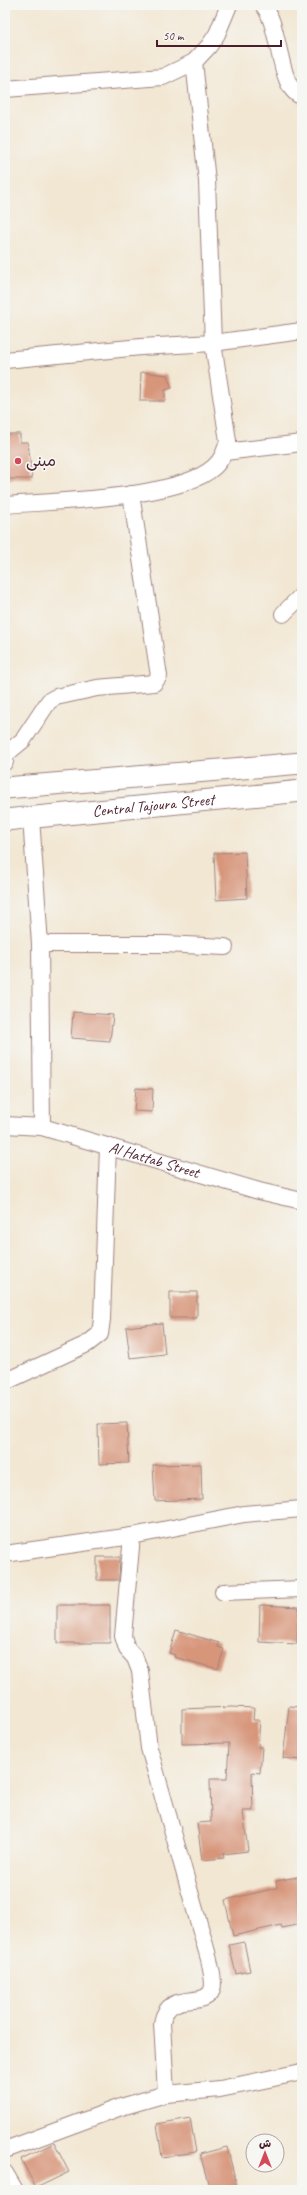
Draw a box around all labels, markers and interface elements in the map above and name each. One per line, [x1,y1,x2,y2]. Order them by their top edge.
scale bar [157,22,281,48]
text: 50 m [163,28,185,44]
place label: مبنى [26,451,56,471]
marker: مبنى [13,456,23,466]
street label: Central Tajoura Street [91,789,218,821]
street label: Al Hattab Street [107,1137,203,1183]
north arrow [245,2133,285,2173]
text: ش [259,2136,271,2150]

